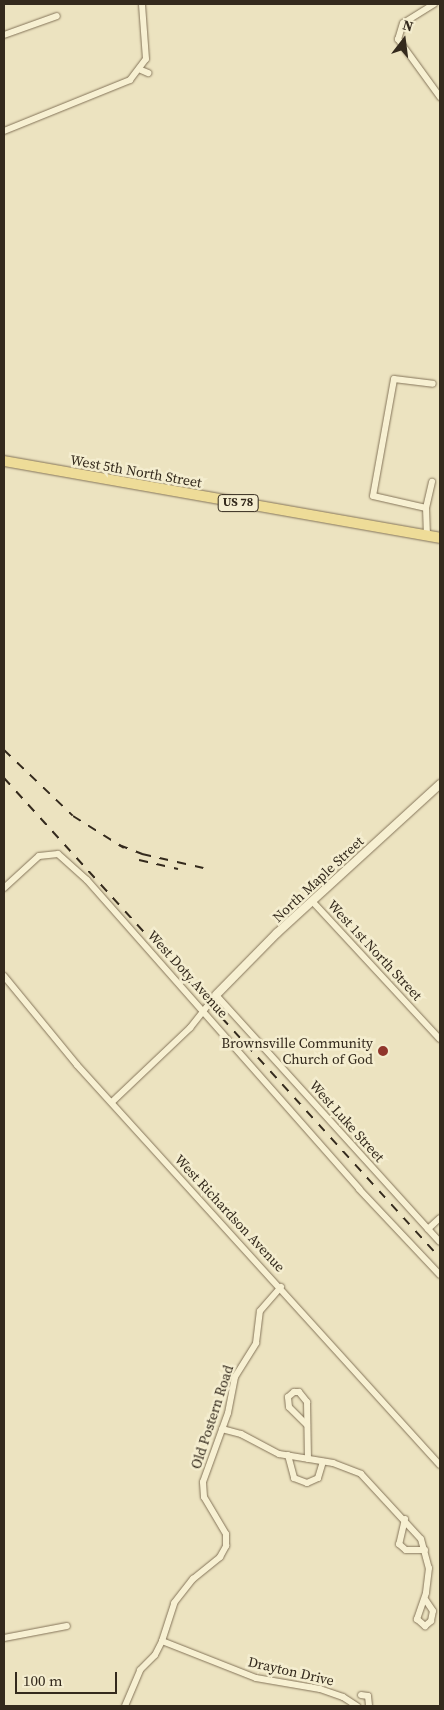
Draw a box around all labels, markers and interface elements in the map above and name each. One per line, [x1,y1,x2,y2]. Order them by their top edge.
north arrow [379,15,429,65]
text: N [400,15,415,36]
street label: West 5th North Street [69,451,203,491]
road number: US 78 [217,493,259,512]
street label: North Maple Street [269,833,367,925]
street label: West 1st North Street [324,896,426,1004]
street label: West Doty Avenue [144,927,232,1021]
place label: Brownsville Community Church of God [221,1035,373,1068]
marker: Brownsville Community Church of God [377,1045,389,1057]
street label: West Luke Street [306,1077,388,1165]
street label: West Richardson Avenue [171,1151,289,1275]
street label: Old Postern Road [187,1363,237,1471]
street label: Drayton Drive [246,1653,336,1689]
scale bar [18,1662,120,1694]
text: 100 m [23,1670,63,1691]

